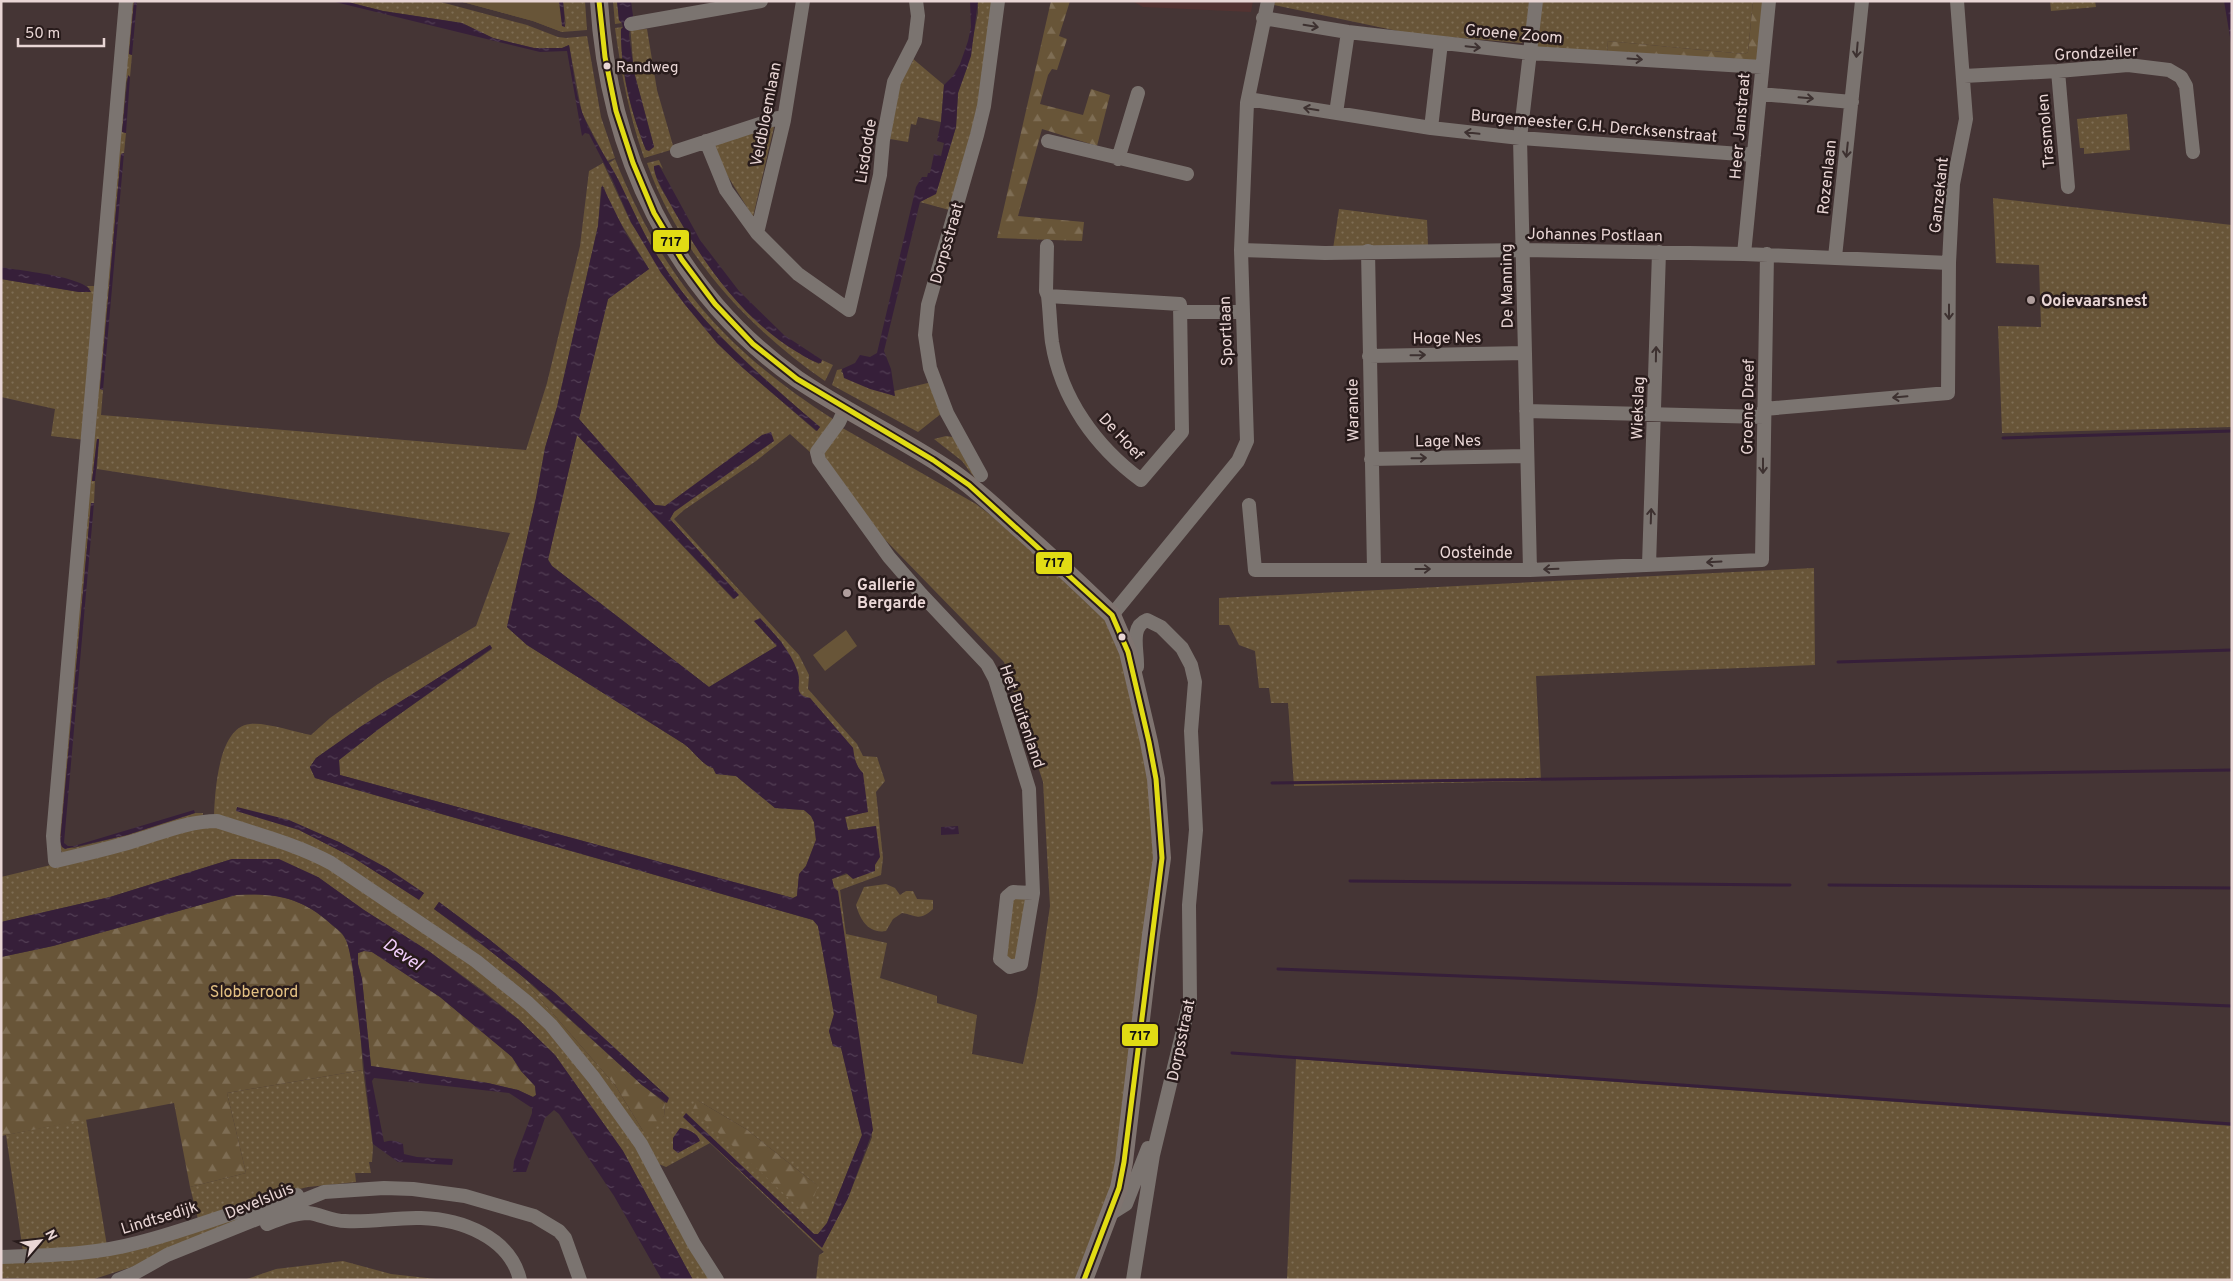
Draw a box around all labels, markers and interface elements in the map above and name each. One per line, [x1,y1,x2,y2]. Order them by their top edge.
scale bar [18,15,104,47]
one-way arrow [1303,21,1319,31]
street label: Groene Zoom [1464,21,1564,49]
text: 50 m [25,25,60,44]
one-way arrow [1852,41,1862,57]
one-way arrow [1464,42,1480,52]
street label: Grondzeiler [2054,42,2138,66]
one-way arrow [1626,54,1642,63]
place label: Randweg [616,59,678,78]
marker: Randweg [602,61,612,71]
street label: Veldbloemlaan [747,61,787,168]
street label: Heer Janstraat [1726,72,1756,180]
one-way arrow [1798,93,1814,103]
street label: Trasmolen [2034,93,2060,169]
one-way arrow [1304,104,1320,114]
street label: Burgemeester G.H. Dercksenstraat [1470,106,1718,148]
street label: Lisdodde [852,118,882,185]
one-way arrow [1464,128,1480,138]
street label: Rozenlaan [1814,139,1842,216]
one-way arrow [1842,142,1852,158]
street label: Ganzekant [1926,156,1954,234]
street label: Dorpsstraat [927,201,969,286]
street label: Johannes Postlaan [1527,225,1663,247]
line badge: 717 [652,229,690,253]
text: 717 [661,234,681,251]
street label: De Manning [1497,243,1519,328]
place label: Ooievaarsnest [2041,292,2148,312]
marker: Ooievaarsnest [2025,294,2037,306]
street label: Sportlaan [1216,295,1238,366]
one-way arrow [1944,304,1954,320]
street label: Hoge Nes [1412,328,1482,350]
one-way arrow [1651,346,1661,362]
one-way arrow [1410,351,1426,360]
street label: Groene Dreef [1738,358,1760,455]
street label: Wiekslag [1628,376,1650,440]
street label: Warande [1343,378,1365,442]
one-way arrow [1892,393,1908,402]
street label: De Hoef [1094,410,1148,466]
street label: Lage Nes [1415,431,1481,453]
one-way arrow [1411,454,1427,463]
one-way arrow [1758,458,1768,474]
one-way arrow [1646,509,1656,525]
street label: Oosteinde [1439,544,1513,564]
line badge: 717 [1035,551,1073,575]
text: 717 [1044,555,1064,572]
one-way arrow [1706,558,1722,567]
one-way arrow [1414,564,1430,574]
one-way arrow [1543,564,1560,574]
place label: Gallerie Bergarde [857,576,926,614]
marker: Gallerie Bergarde [841,587,853,599]
unlabelled marker [1117,632,1127,642]
street label: Het Buitenland [994,662,1048,771]
water label: Devel [378,934,428,978]
park label: Slobberoord [210,983,298,1003]
street label: Dorpsstraat [1163,997,1200,1083]
line badge: 717 [1121,1023,1159,1047]
text: 717 [1130,1028,1150,1045]
street label: Develsluis [223,1179,297,1225]
street label: Lindtsedijk [119,1198,201,1240]
north arrow [15,1216,65,1266]
text: N [40,1227,60,1244]

